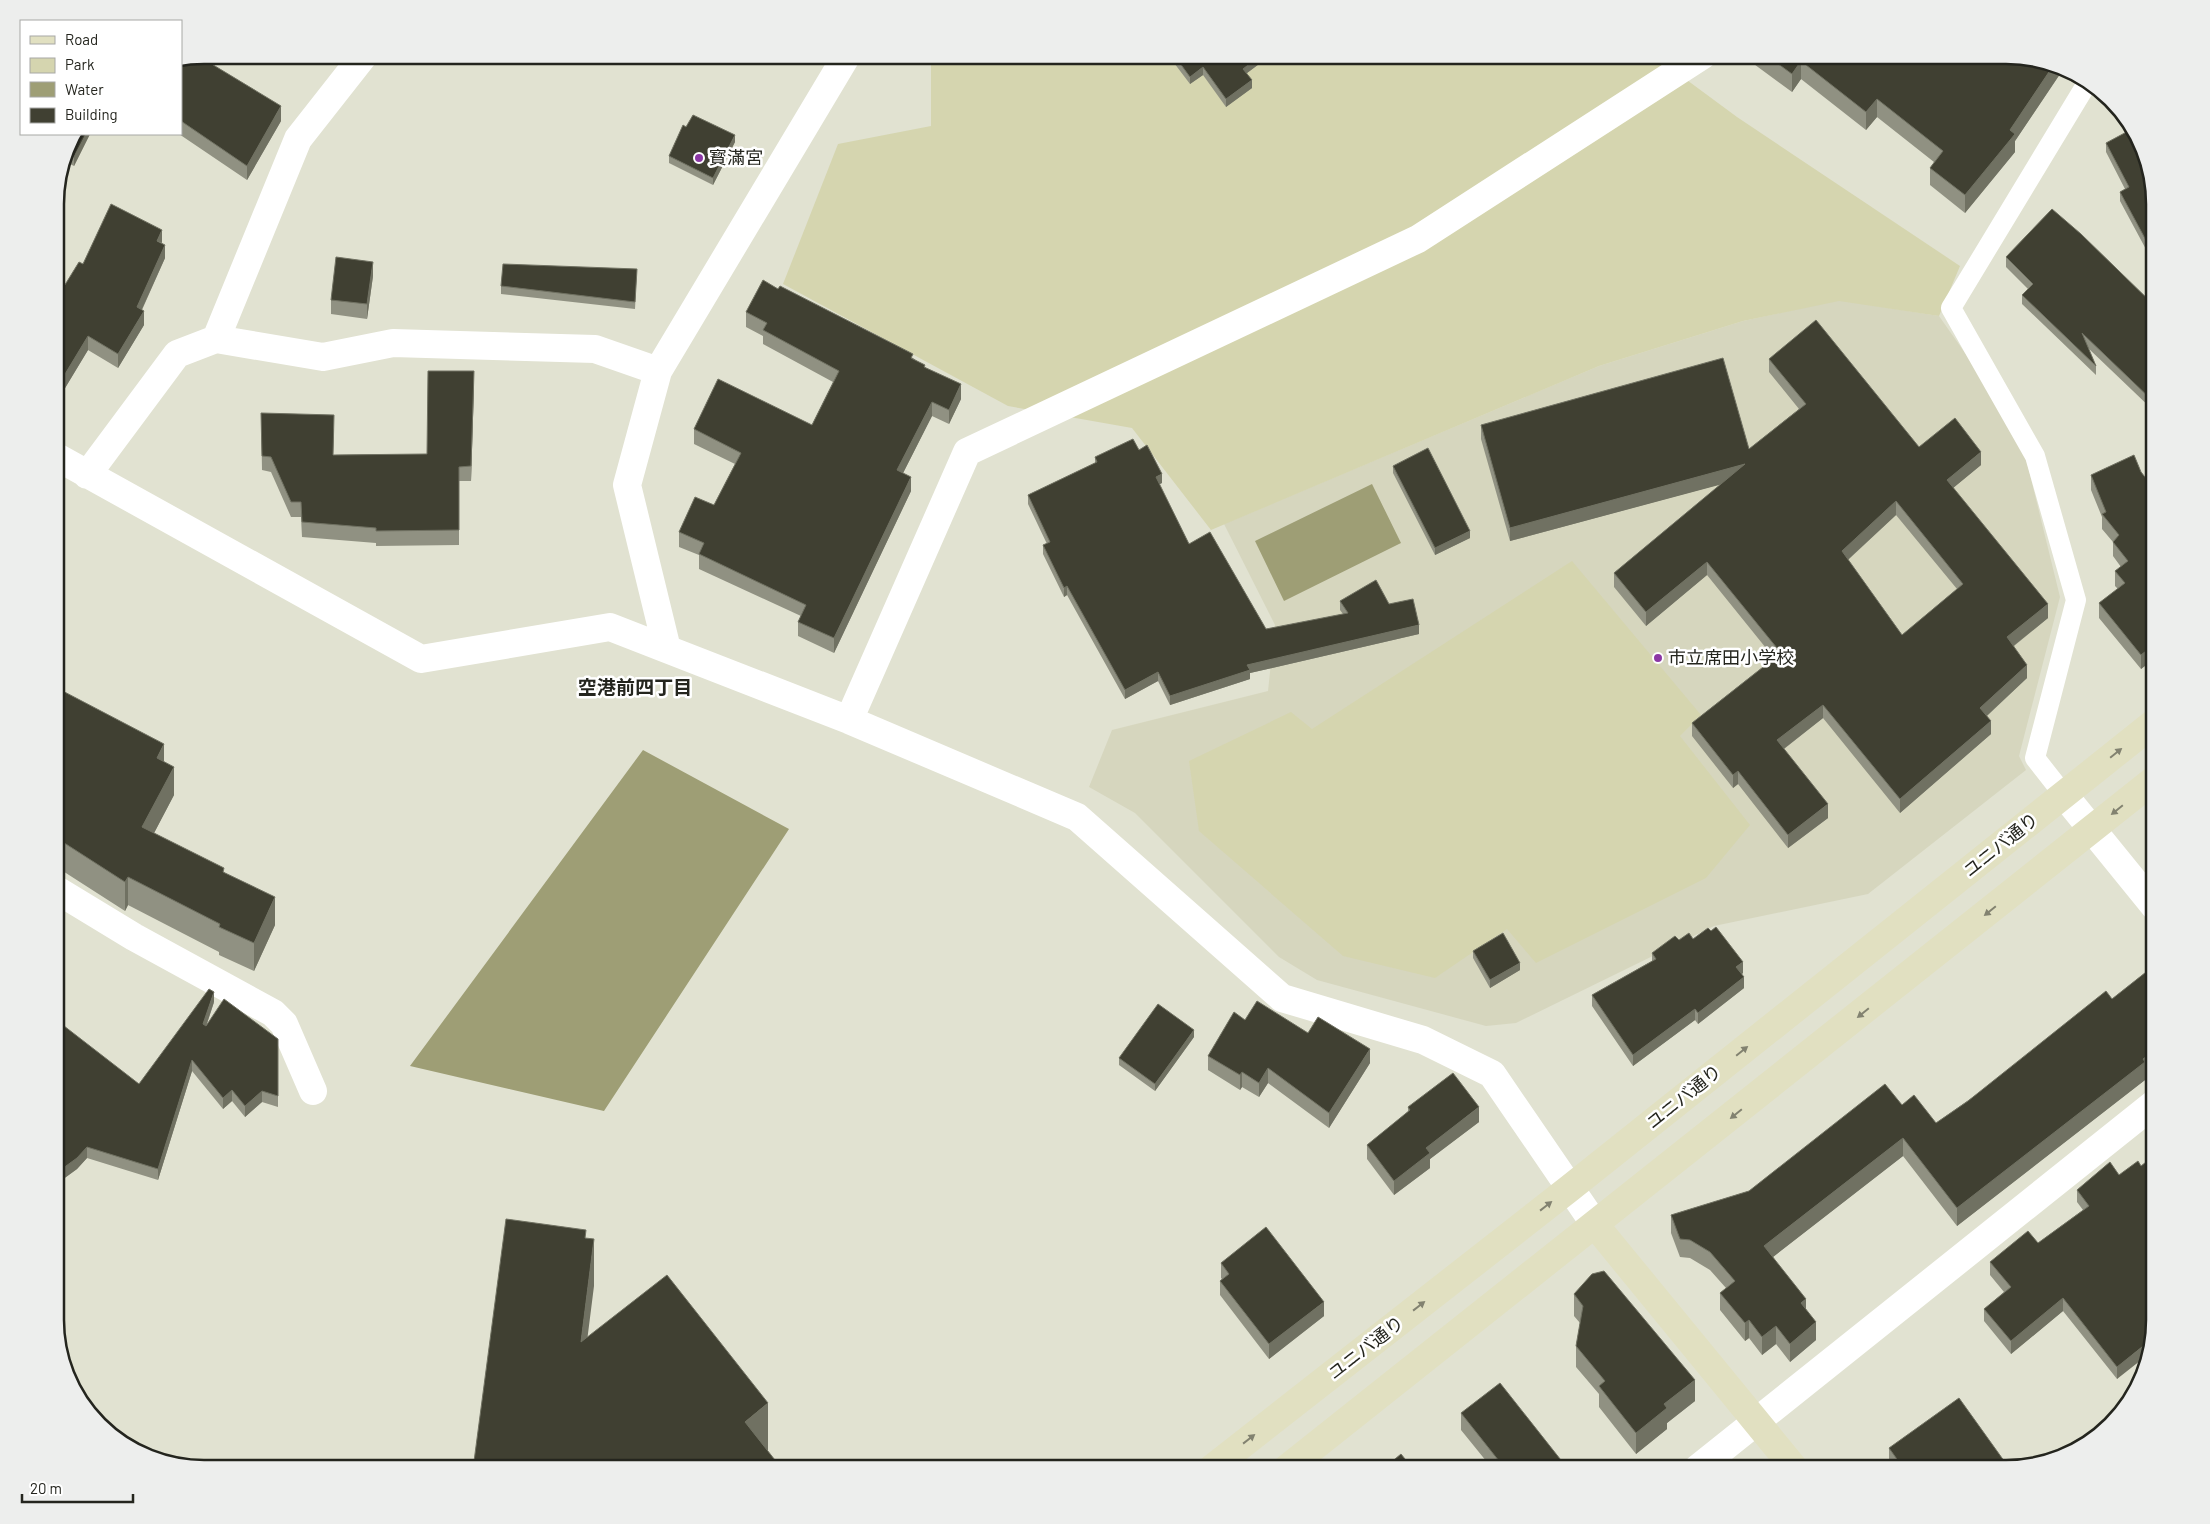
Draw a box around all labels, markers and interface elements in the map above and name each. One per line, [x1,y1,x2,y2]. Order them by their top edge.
legend [20,20,182,135]
text: Road [65,30,98,48]
text: Park [65,55,95,73]
text: Water [65,80,104,98]
text: Building [65,105,118,123]
place label: 寳滿宮 [709,146,763,168]
marker: 寳滿宮 [693,152,705,164]
place label: 市立席田小学校 [1668,646,1794,668]
marker: 市立席田小学校 [1652,652,1664,664]
district label: 空港前四丁目 [578,675,692,698]
one-way arrow [2109,748,2122,759]
one-way arrow [2111,804,2124,815]
street label: ユニバ通り [1958,807,2042,881]
one-way arrow [1984,906,1997,917]
one-way arrow [1857,1007,1870,1018]
one-way arrow [1735,1045,1748,1056]
street label: ユニバ通り [1641,1059,1725,1133]
one-way arrow [1730,1108,1743,1119]
one-way arrow [1540,1201,1553,1212]
one-way arrow [1412,1301,1425,1312]
street label: ユニバ通り [1323,1311,1408,1384]
one-way arrow [1242,1434,1256,1444]
scale bar [22,1472,134,1504]
text: 20 m [30,1479,62,1497]

